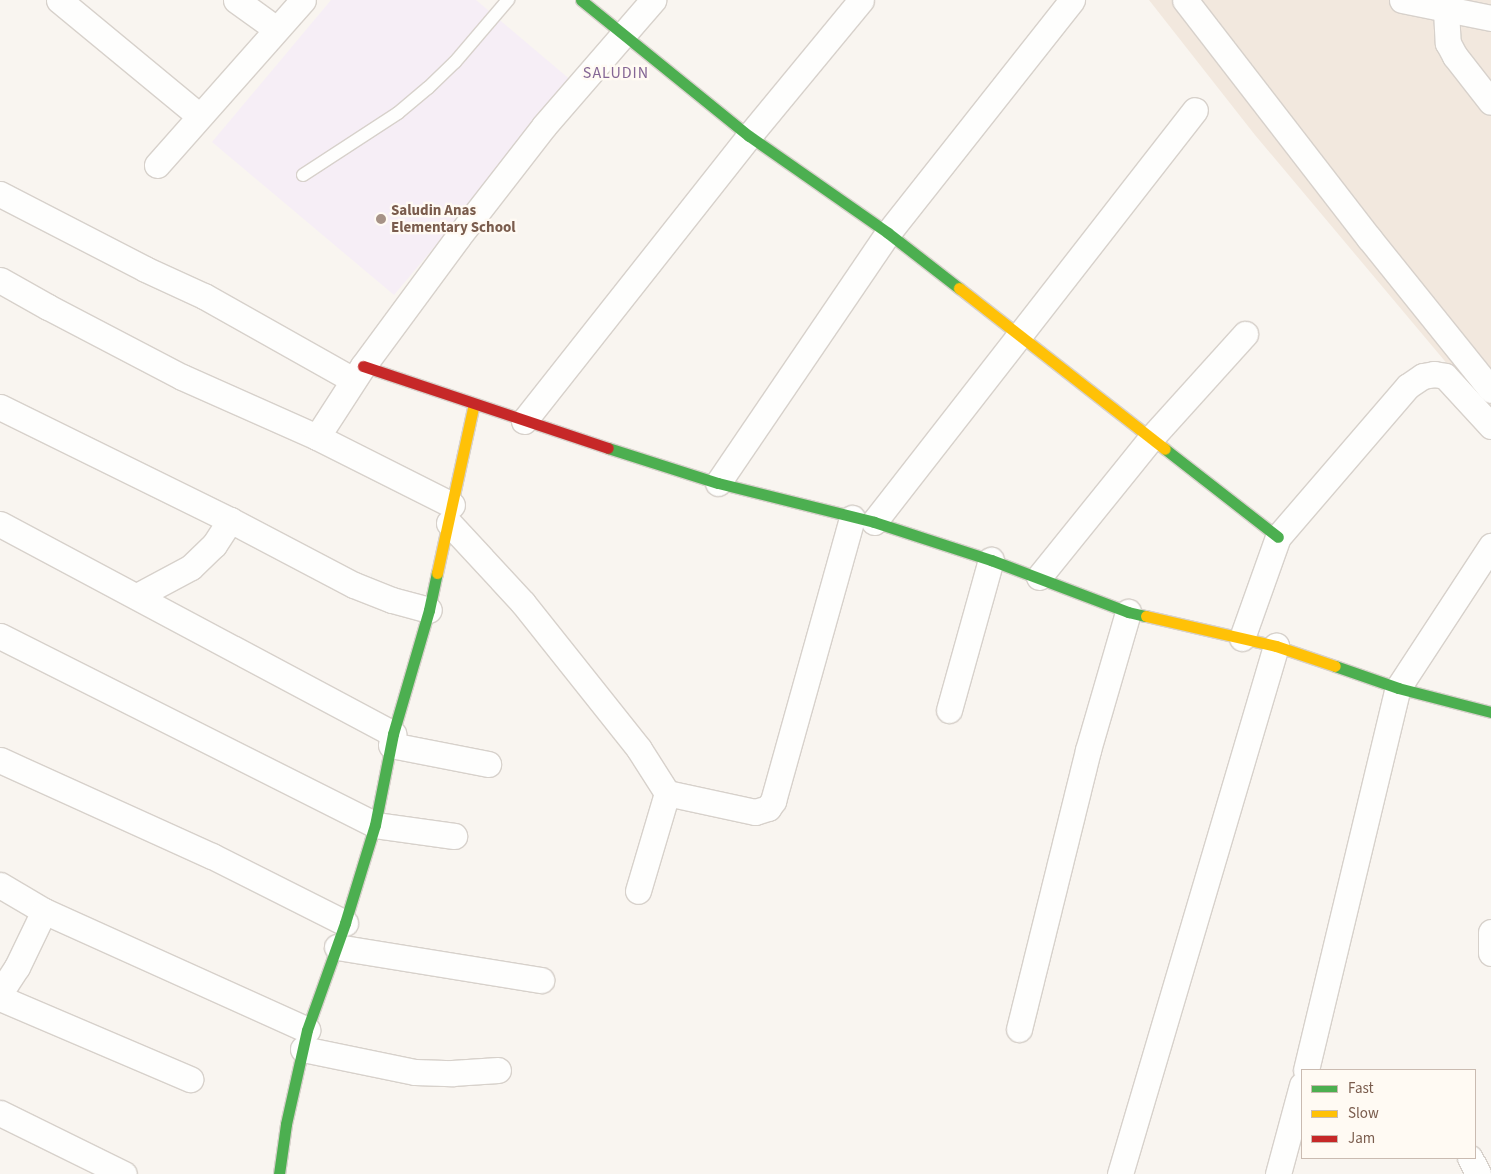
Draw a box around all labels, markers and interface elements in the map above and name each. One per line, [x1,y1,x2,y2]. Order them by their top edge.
district label: SALUDIN [582,63,650,83]
place label: Saludin Anas Elementary School [391,201,516,236]
marker: Saludin Anas Elementary School [375,213,387,225]
legend [1301,1069,1476,1159]
text: Fast [1348,1078,1374,1099]
text: Slow [1348,1103,1379,1124]
text: Jam [1348,1128,1375,1149]

